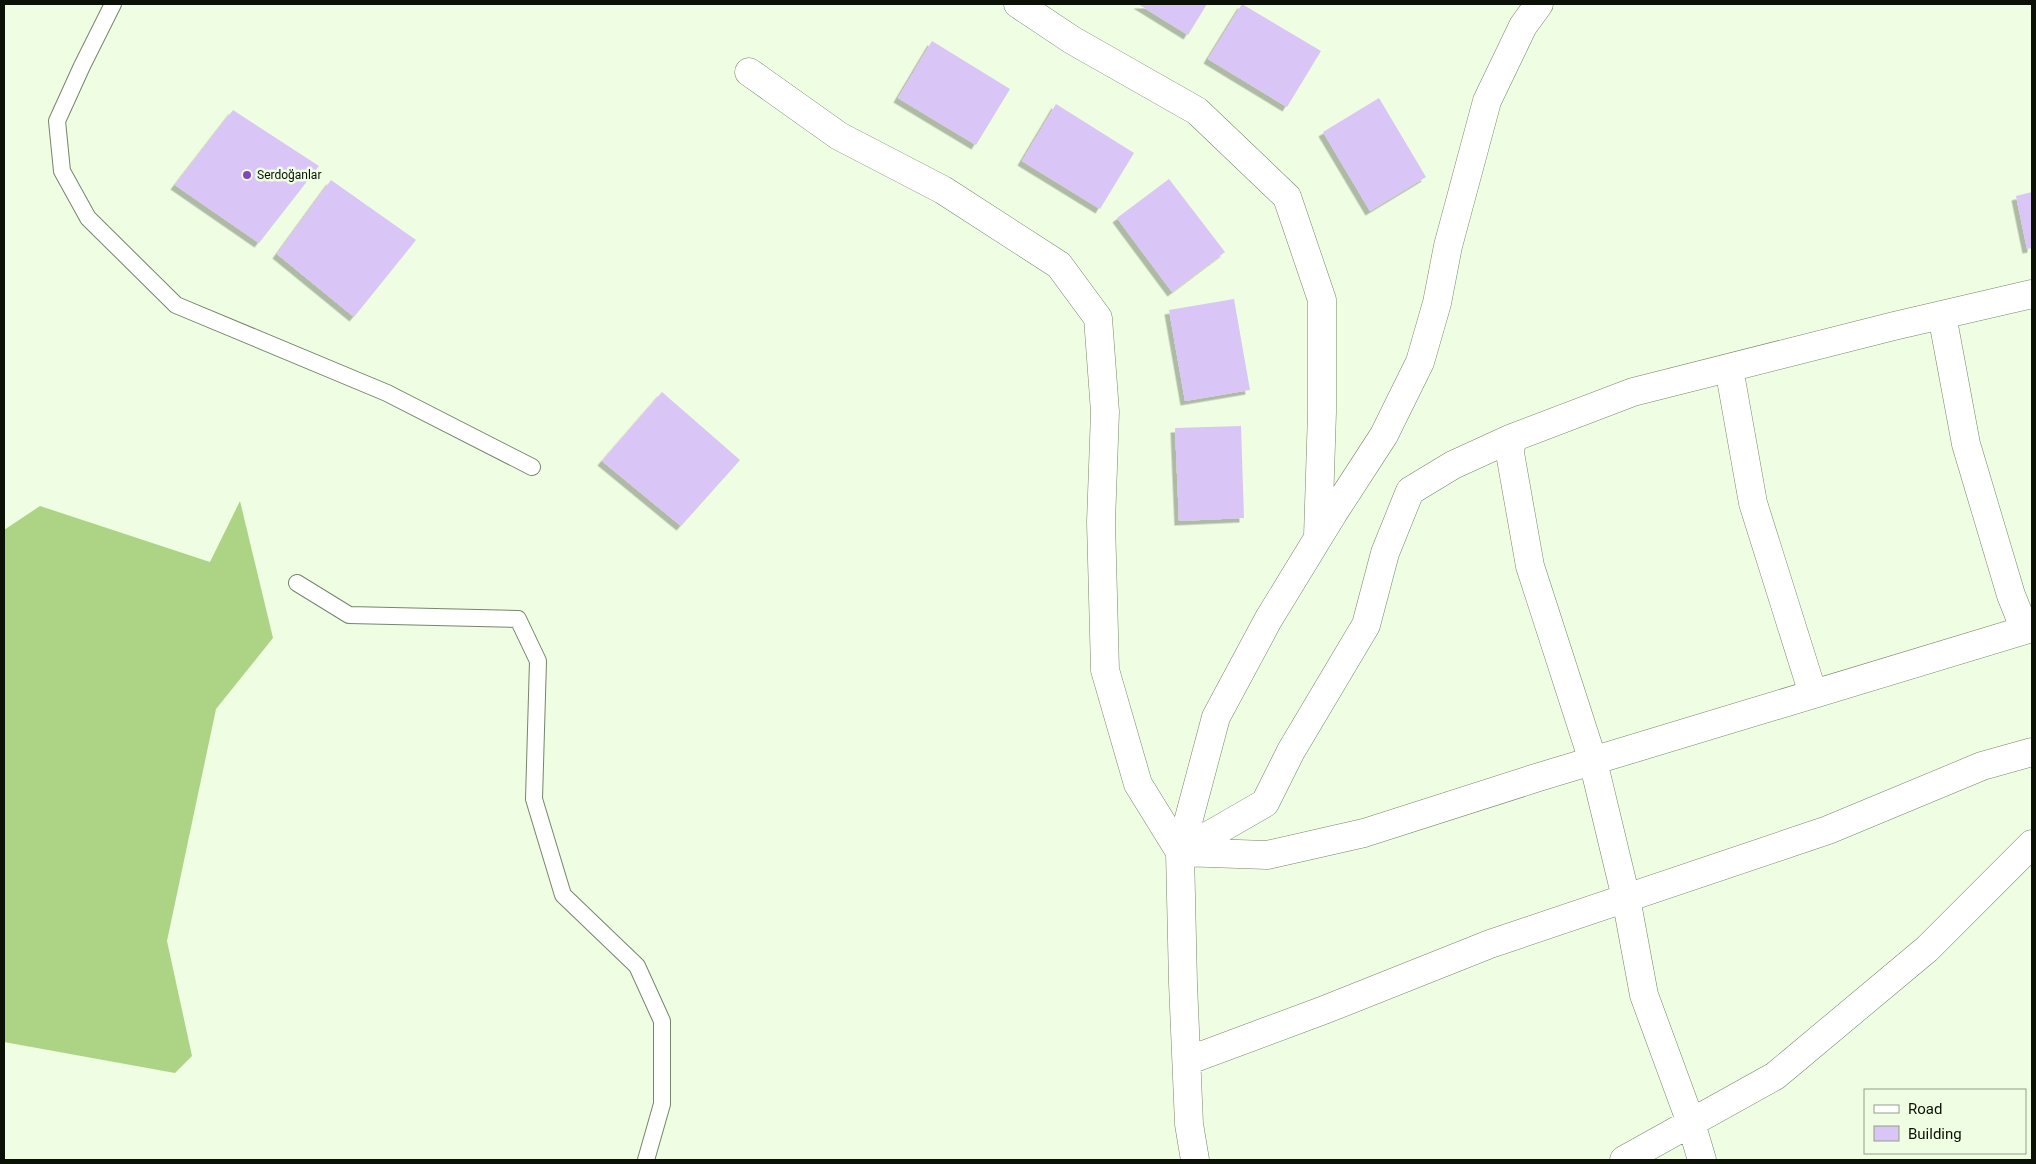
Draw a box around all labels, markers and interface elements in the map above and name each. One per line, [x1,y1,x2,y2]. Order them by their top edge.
place label: Serdoğanlar [257,168,321,182]
marker: Serdoğanlar [241,169,253,181]
legend [1864,1089,2026,1154]
text: Road [1908,1100,1942,1118]
text: Building [1908,1125,1962,1143]

